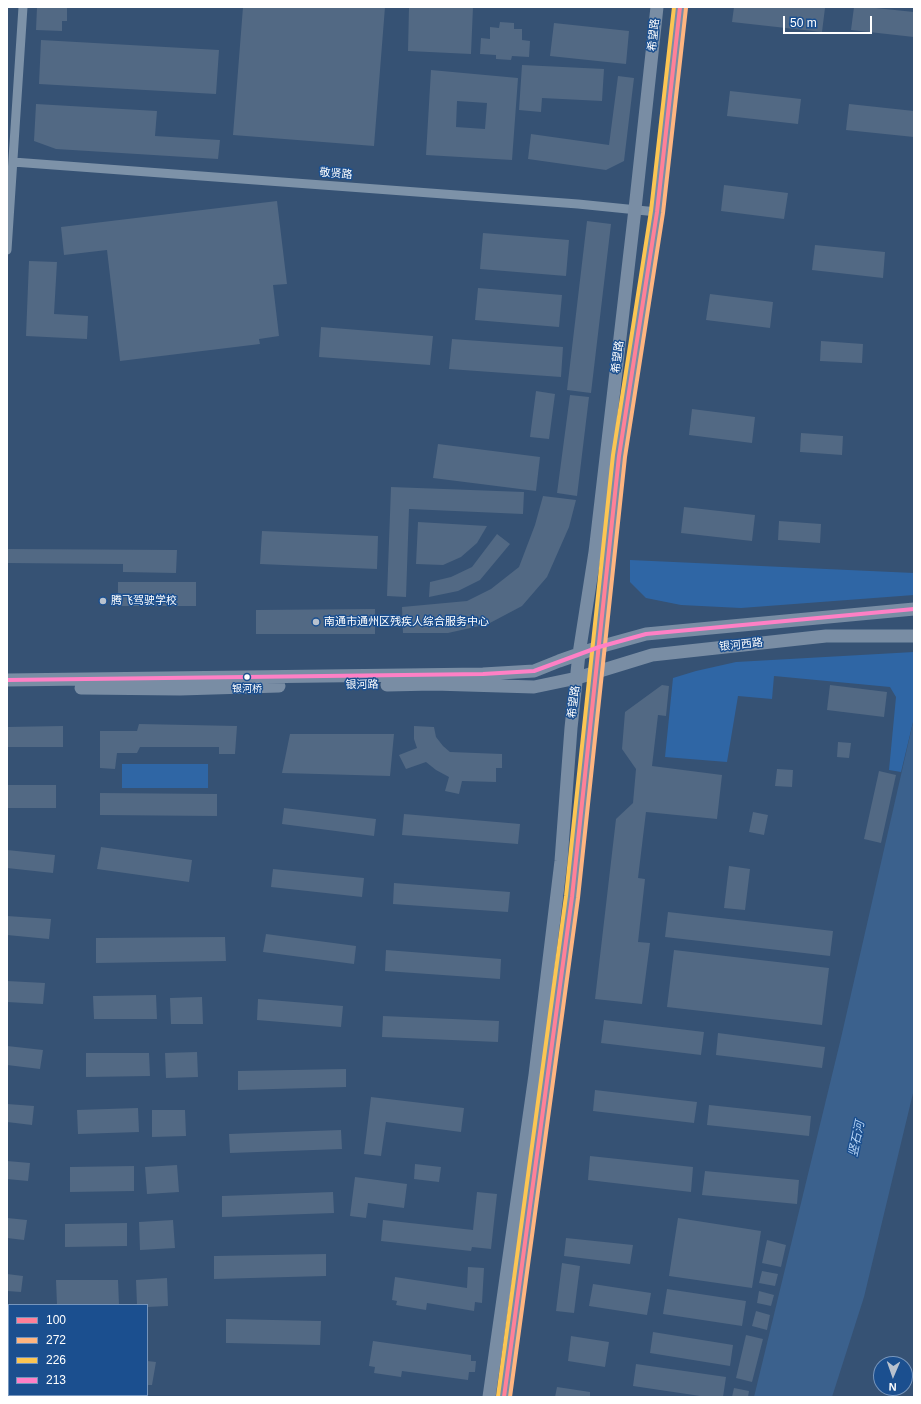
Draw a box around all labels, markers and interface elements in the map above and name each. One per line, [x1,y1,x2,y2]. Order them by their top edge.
scale bar [785,8,874,34]
text: 50 m [790,16,817,30]
street label: 希望路 [646,18,662,52]
street label: 敬贤路 [319,166,353,182]
street label: 希望路 [609,340,627,374]
place label: 腾飞驾驶学校 [111,594,177,608]
marker: 腾飞驾驶学校 [98,596,108,606]
place label: 南通市通州区残疾人综合服务中心 [324,615,489,629]
marker: 南通市通州区残疾人综合服务中心 [311,617,321,627]
street label: 银河西路 [718,636,764,654]
marker: 银河桥 [242,672,252,682]
street label: 银河路 [345,678,379,692]
place label: 银河桥 [232,683,262,695]
street label: 希望路 [565,685,583,719]
water label: 竖石河 [846,1120,868,1158]
legend [8,1304,148,1396]
text: 100 [46,1313,66,1327]
text: 272 [46,1333,66,1347]
text: 226 [46,1353,66,1367]
north arrow [873,1356,913,1396]
text: 213 [46,1373,66,1387]
text: N [888,1381,897,1393]

